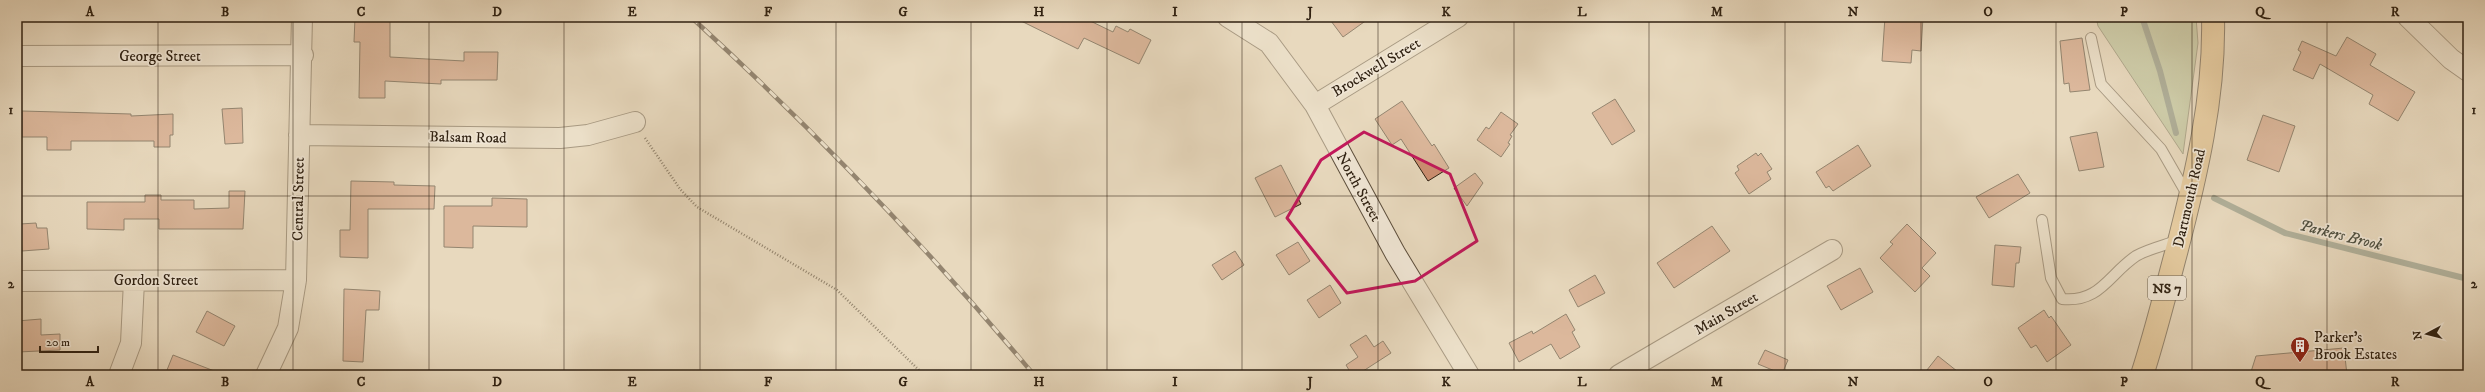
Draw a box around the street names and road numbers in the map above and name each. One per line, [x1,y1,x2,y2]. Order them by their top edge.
street label: Brockwell Street [1329,34,1424,101]
street label: George Street [119,47,201,66]
street label: Balsam Road [429,127,507,148]
street label: Dartmouth Road [2169,146,2210,249]
street label: North Street [1332,149,1385,225]
street label: Central Street [288,157,309,241]
street label: Gordon Street [114,271,198,290]
road number: NS 7 [2148,276,2186,300]
street label: Main Street [1691,287,1762,339]

